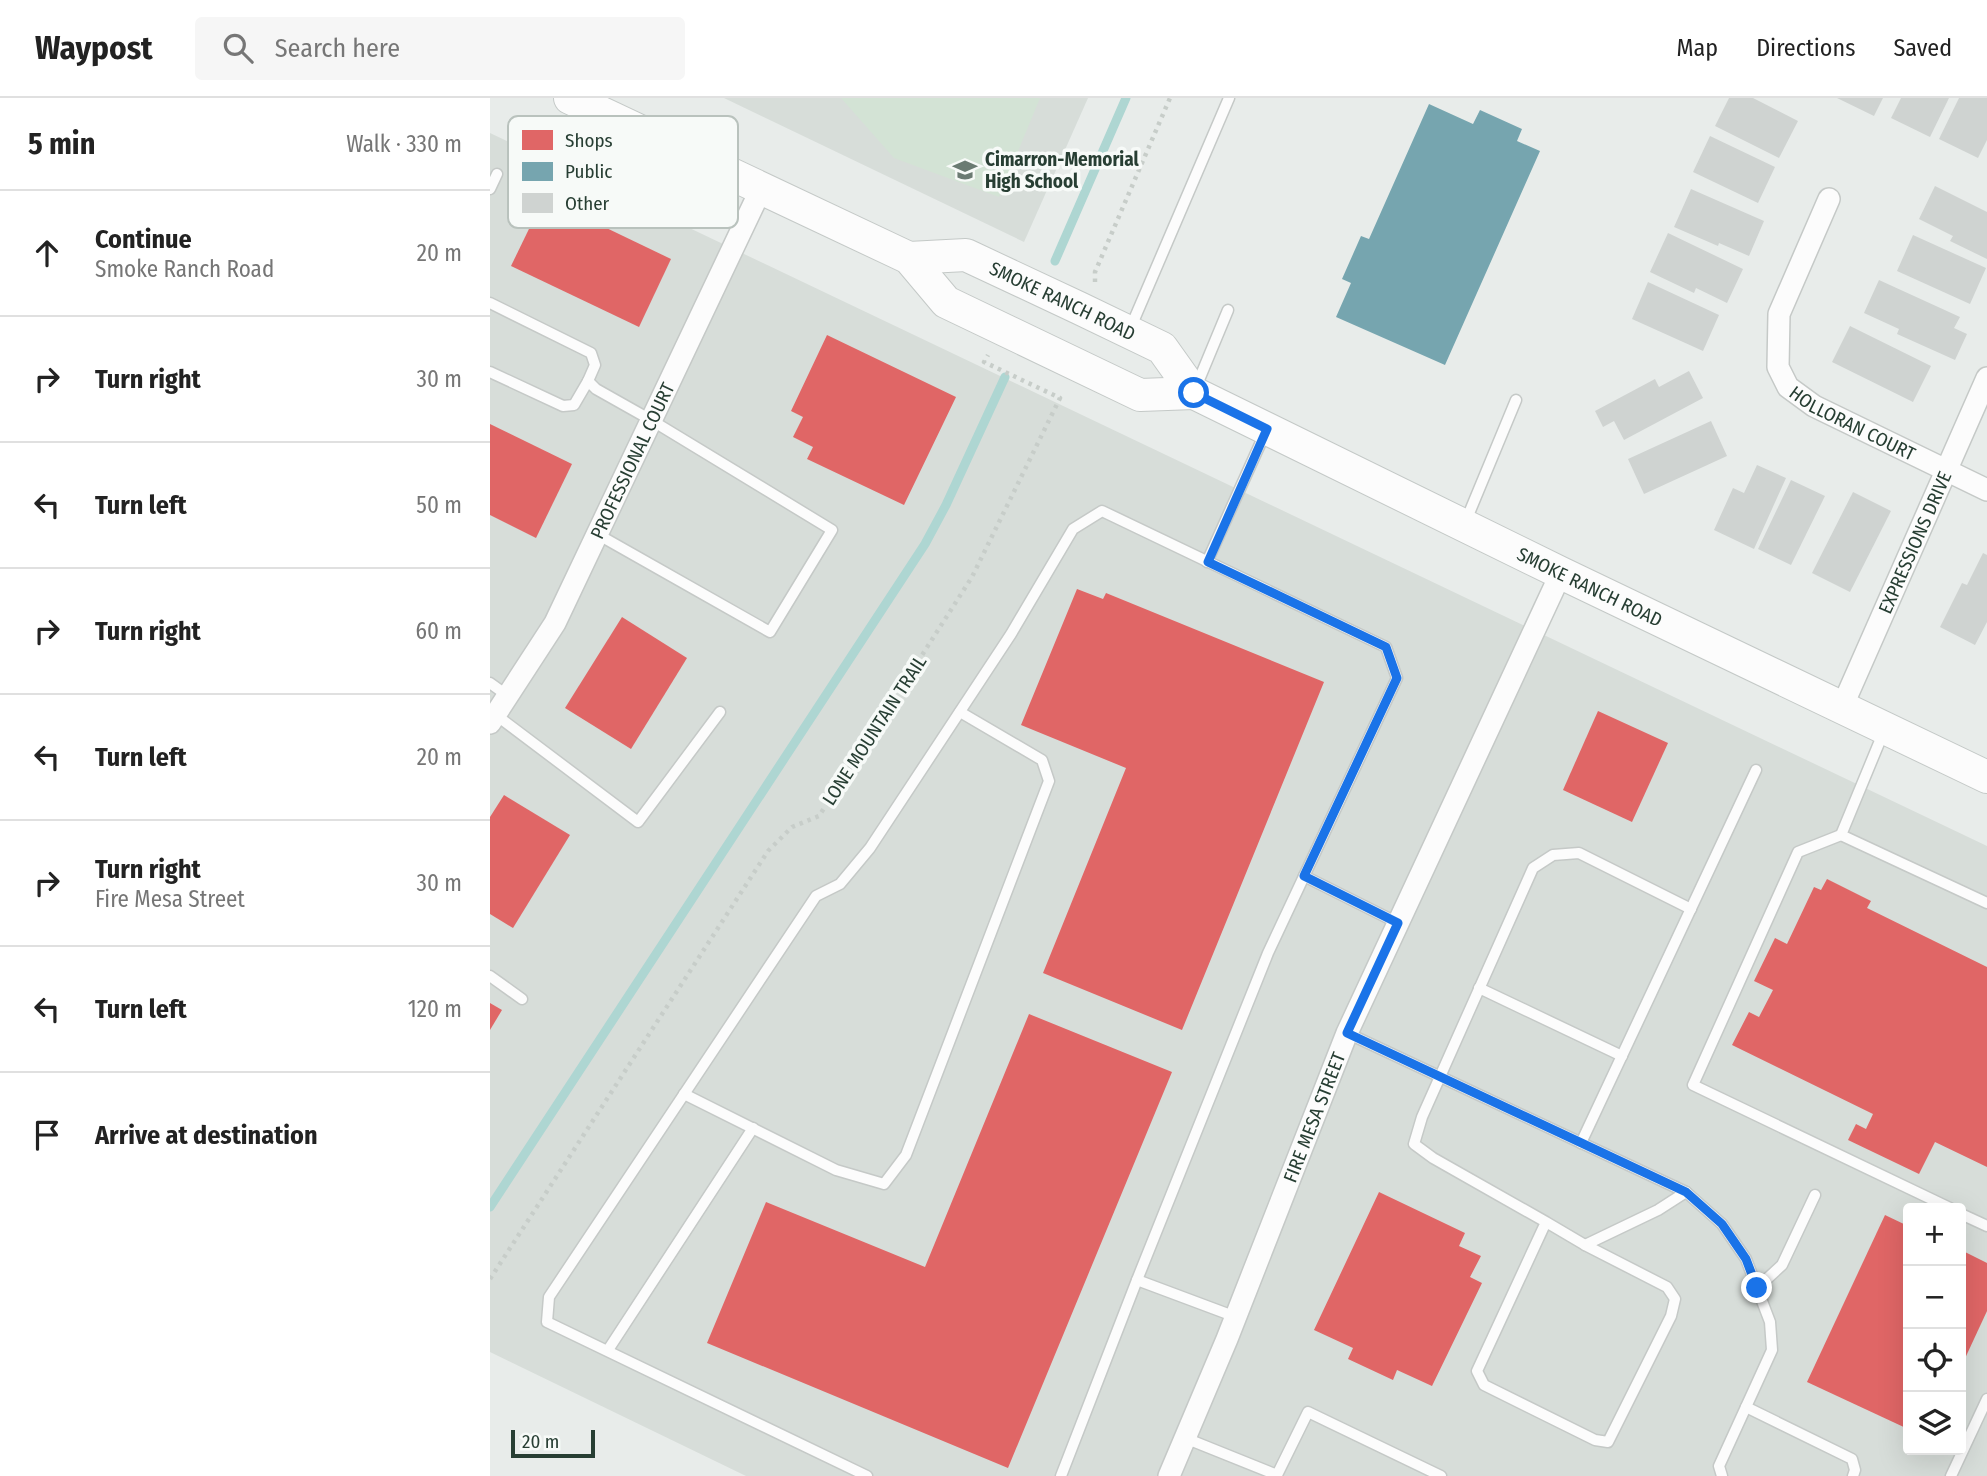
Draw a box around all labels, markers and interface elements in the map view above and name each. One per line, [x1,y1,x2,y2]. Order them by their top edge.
search box [195,17,685,80]
text: Waypost [35,28,153,68]
icon: search [219,29,257,67]
text: Search here [275,33,400,64]
text: Map [1677,34,1718,62]
text: Directions [1756,34,1855,62]
text: Saved [1893,34,1952,62]
legend [508,116,738,228]
text: 5 min [28,126,95,162]
text: Shops [565,129,613,152]
text: Walk · 330 m [346,130,462,158]
place label: Cimarron-Memorial High School [985,148,1140,193]
school or university icon: Cimarron-Memorial High School [951,156,979,184]
text: Public [565,160,612,183]
text: Other [565,192,610,215]
text: Continue [95,224,192,255]
icon: ahead [28,234,66,272]
text: 20 m [417,239,462,267]
text: Smoke Ranch Road [95,255,274,283]
street label: SMOKE RANCH ROAD [986,257,1139,345]
icon: right [28,360,66,398]
text: Turn right [95,364,201,395]
text: 30 m [417,365,462,393]
route start [1178,377,1209,408]
street label: PROFESSIONAL COURT [586,379,680,543]
street label: HOLLORAN COURT [1785,381,1919,466]
street label: EXPRESSIONS DRIVE [1874,468,1957,617]
icon: left [28,486,66,524]
text: Turn left [95,490,187,521]
text: 50 m [416,491,462,519]
street label: SMOKE RANCH ROAD [1513,542,1666,632]
icon: right [28,612,66,650]
text: Turn right [95,616,201,647]
text: 60 m [416,617,462,645]
street label: LONE MOUNTAIN TRAIL [817,651,932,809]
icon: left [28,738,66,776]
text: Turn left [95,742,187,773]
text: 20 m [417,743,462,771]
text: Turn right [95,854,201,885]
icon: right [28,864,66,902]
text: 30 m [417,869,462,897]
text: Fire Mesa Street [95,885,245,913]
icon: left [28,990,66,1028]
text: Turn left [95,994,187,1025]
text: 120 m [408,995,462,1023]
street label: FIRE MESA STREET [1279,1049,1350,1186]
icon: arrive [28,1116,66,1154]
text: Arrive at destination [95,1120,318,1151]
map controls [1903,1203,1966,1455]
button: + [1903,1203,1966,1266]
button: − [1903,1266,1966,1329]
route end [1741,1272,1772,1303]
button: locate [1903,1329,1966,1392]
button: layers [1903,1392,1966,1455]
scale bar [511,1427,595,1459]
text: 20 m [522,1430,559,1453]

